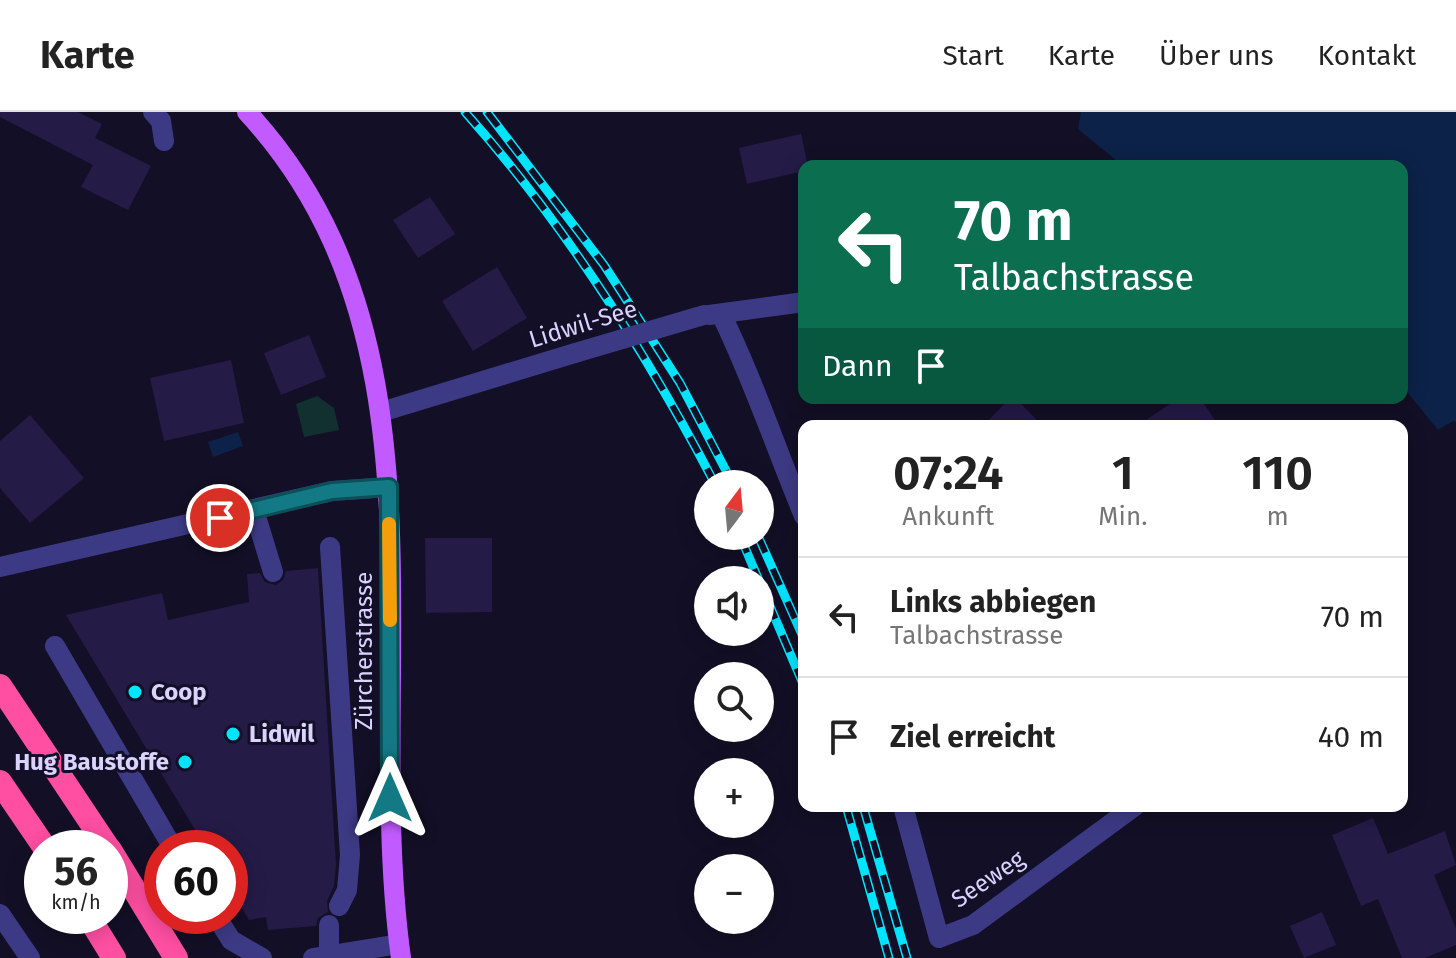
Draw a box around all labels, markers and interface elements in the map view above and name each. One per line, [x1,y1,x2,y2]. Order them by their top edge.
text: Karte [40,32,135,78]
text: Start [942,39,1004,72]
text: Karte [1048,39,1115,72]
text: Über uns [1159,39,1274,72]
text: Kontakt [1318,39,1416,72]
text: 70 m [954,188,1073,255]
icon: left [822,192,926,296]
text: Talbachstrasse [954,256,1194,300]
street label: Lidwil-See [525,294,641,354]
icon: arrive [909,344,953,388]
text: Dann [822,348,893,384]
text: 07:24 [893,444,1003,502]
text: 1 [1112,444,1134,502]
text: 110 [1242,444,1313,502]
north arrow [694,470,774,550]
map controls [694,470,774,934]
pin [186,484,254,552]
icon: arrive [198,496,242,540]
text: Ankunft [902,501,994,532]
text: Min. [1098,501,1147,532]
text: m [1267,501,1289,532]
button: sound [694,566,774,646]
street label: Zürcherstrasse [350,572,378,730]
text: Links abbiegen [890,584,1096,620]
icon: left [822,595,866,639]
text: 70 m [1321,599,1384,635]
text: Talbachstrasse [890,620,1063,651]
button: search [694,662,774,742]
place label: Coop [151,678,207,706]
marker: Coop [126,683,144,701]
icon: arrive [822,715,866,759]
text: Ziel erreicht [890,719,1055,755]
text: 40 m [1318,719,1384,755]
place label: Lidwil [249,720,315,748]
marker: Lidwil [224,725,242,743]
place label: Hug Baustoffe [14,748,169,776]
marker: Hug Baustoffe [176,753,194,771]
position arrow [348,756,432,840]
button: + [694,758,774,838]
speed limit sign: 60 [144,830,248,934]
street label: Seeweg [946,844,1030,914]
text: 56 [54,848,98,896]
button: − [694,854,774,934]
text: km/h [51,890,101,914]

